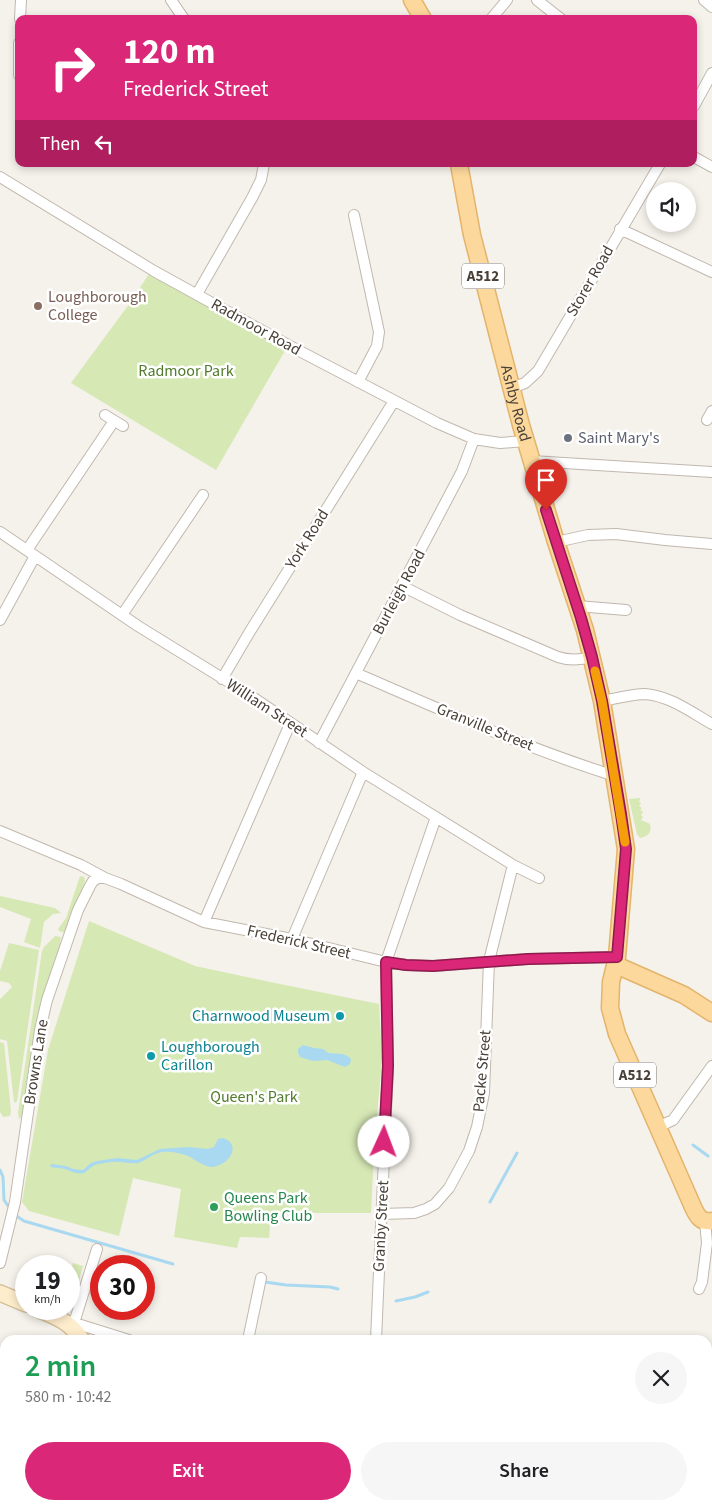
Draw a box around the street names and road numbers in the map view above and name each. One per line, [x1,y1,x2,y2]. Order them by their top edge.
street label: Storer Road [561,242,619,320]
road number: A512 [462,264,504,288]
street label: Radmoor Road [207,293,305,361]
street label: Ashby Road [495,363,536,444]
street label: York Road [279,505,334,574]
street label: Burleigh Road [367,545,431,639]
street label: William Street [222,673,313,743]
street label: Granville Street [433,698,537,757]
street label: Frederick Street [245,919,354,965]
street label: Browns Lane [18,1018,54,1106]
street label: Packe Street [467,1028,497,1113]
road number: A512 [614,1062,656,1088]
street label: Granby Street [368,1179,394,1272]

